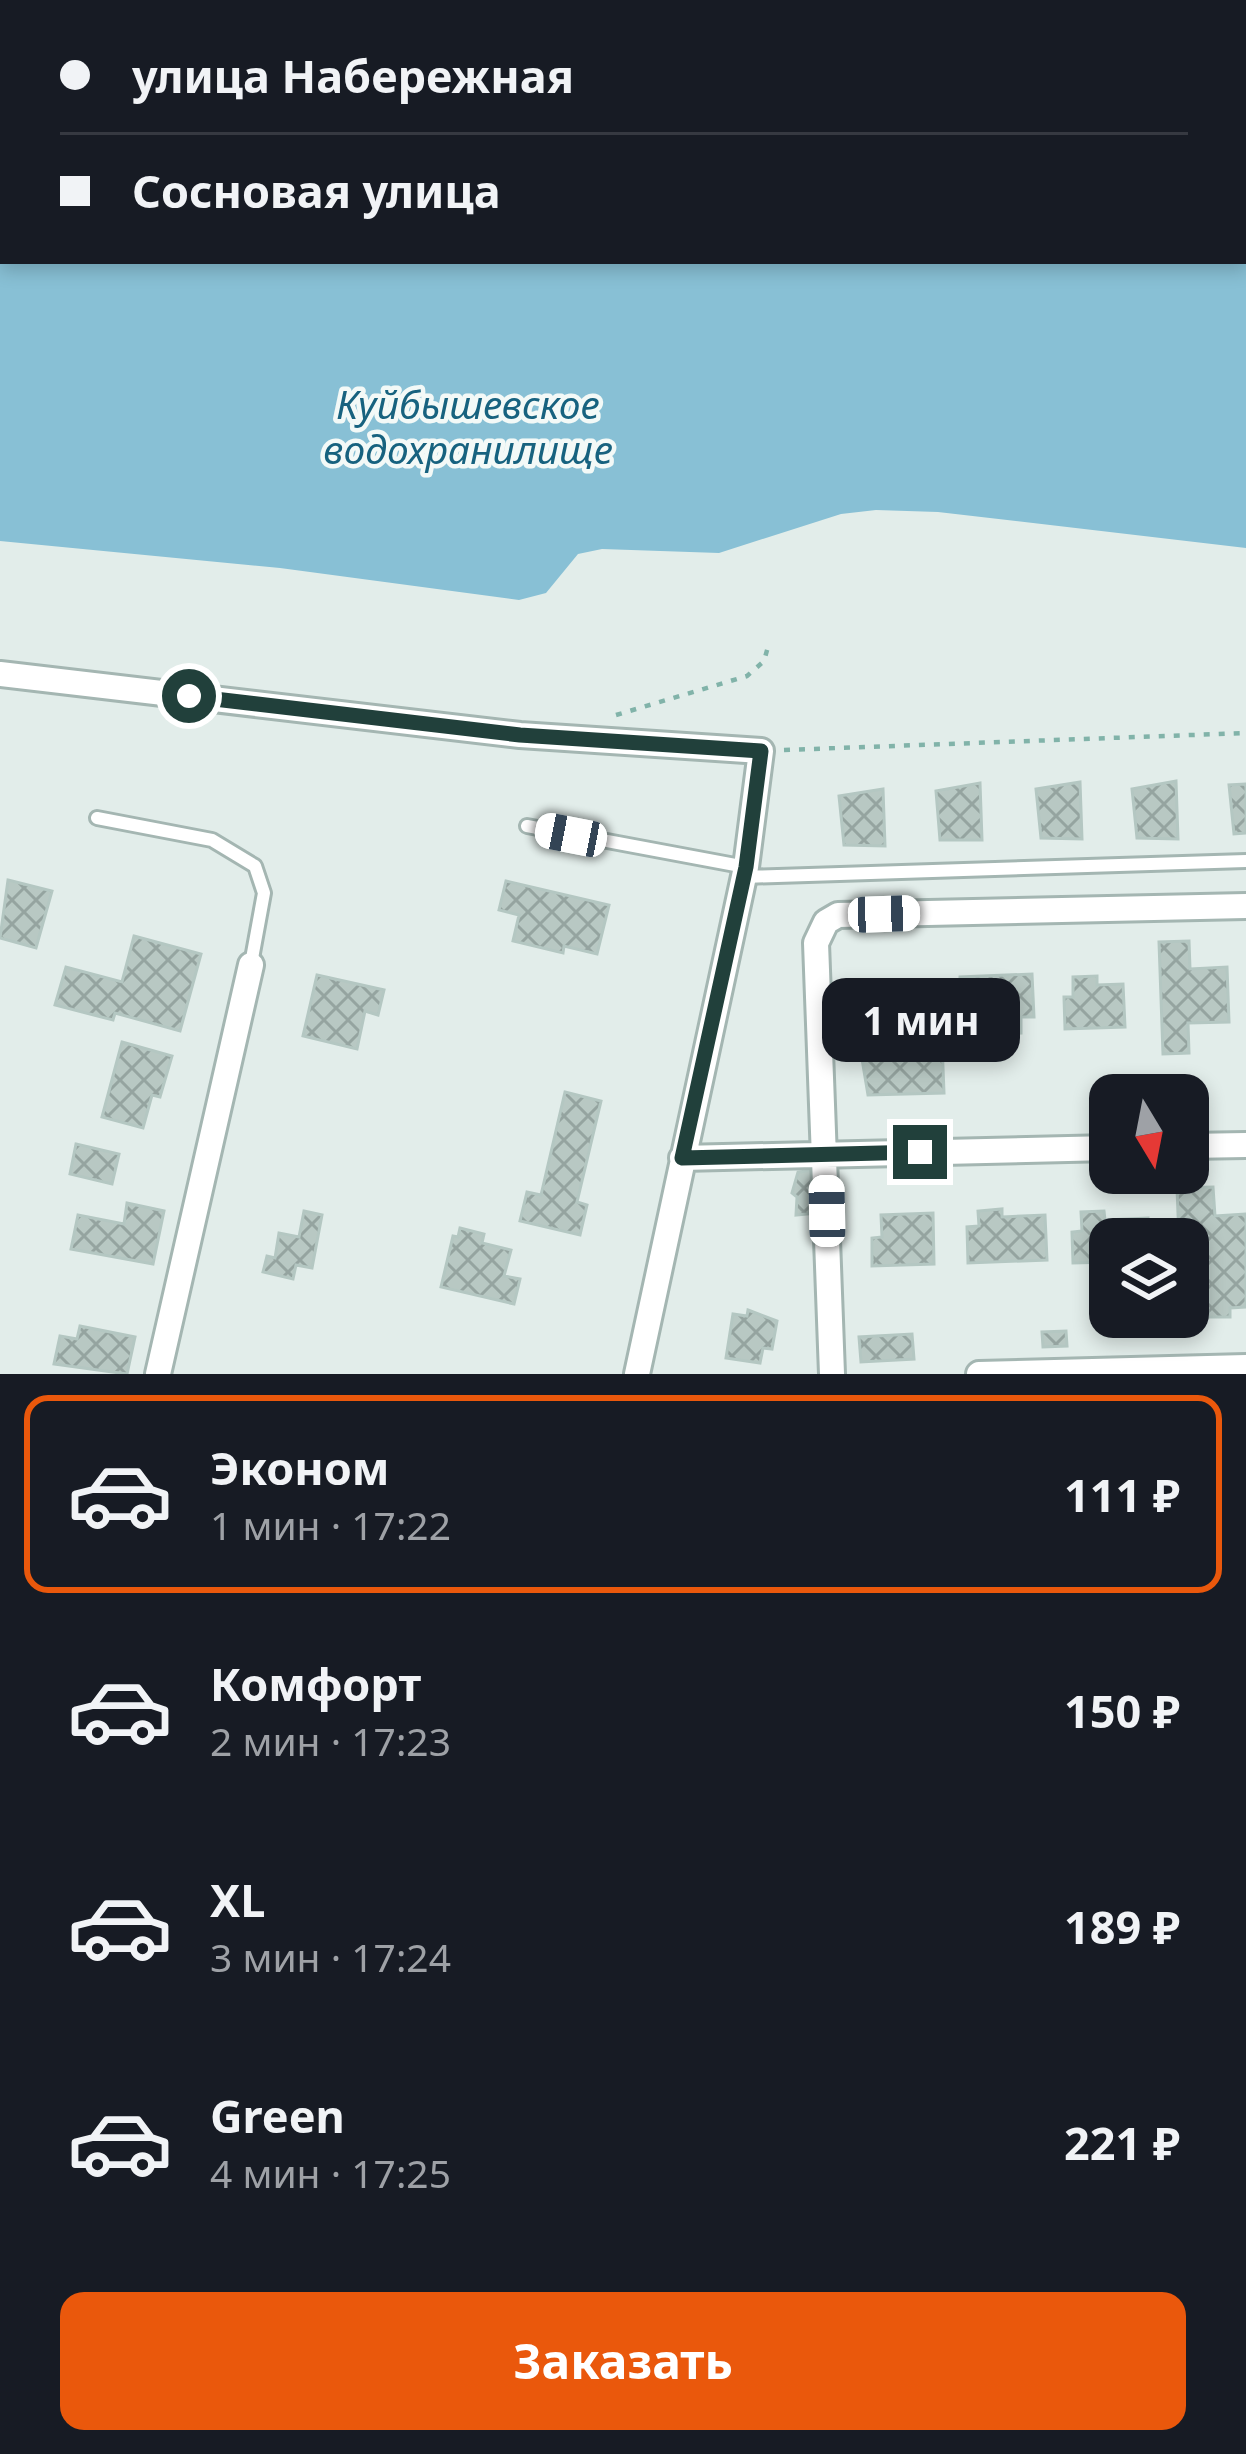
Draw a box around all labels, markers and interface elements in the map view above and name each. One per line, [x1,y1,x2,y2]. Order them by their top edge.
text: улица Набережная [132,45,574,106]
text: Сосновая улица [132,160,500,221]
water label: Куйбышевское водохранилище [323,377,613,475]
route start [162,669,216,723]
car [532,810,610,860]
car [847,895,921,933]
callout: 1 мин [821,978,1019,1062]
text: 1 мин [863,993,979,1046]
north arrow [1089,1074,1209,1194]
map controls [1089,1074,1209,1338]
route end [893,1125,947,1179]
car [808,1175,846,1247]
button: layers [1089,1218,1209,1338]
text: Эконом [210,1437,389,1498]
icon: car [66,1440,174,1548]
text: 111 ₽ [1064,1464,1180,1525]
text: 1 мин · 17:22 [210,1498,451,1551]
text: Комфорт [210,1653,421,1714]
icon: car [66,1656,174,1764]
text: 150 ₽ [1064,1680,1180,1741]
text: 2 мин · 17:23 [210,1714,451,1767]
text: XL [210,1869,265,1930]
icon: car [66,1872,174,1980]
text: 189 ₽ [1064,1896,1180,1957]
text: 3 мин · 17:24 [210,1930,451,1983]
text: Green [210,2085,345,2146]
icon: car [66,2088,174,2196]
text: 221 ₽ [1064,2112,1180,2173]
text: 4 мин · 17:25 [210,2146,451,2199]
button: Заказать [60,2292,1186,2430]

